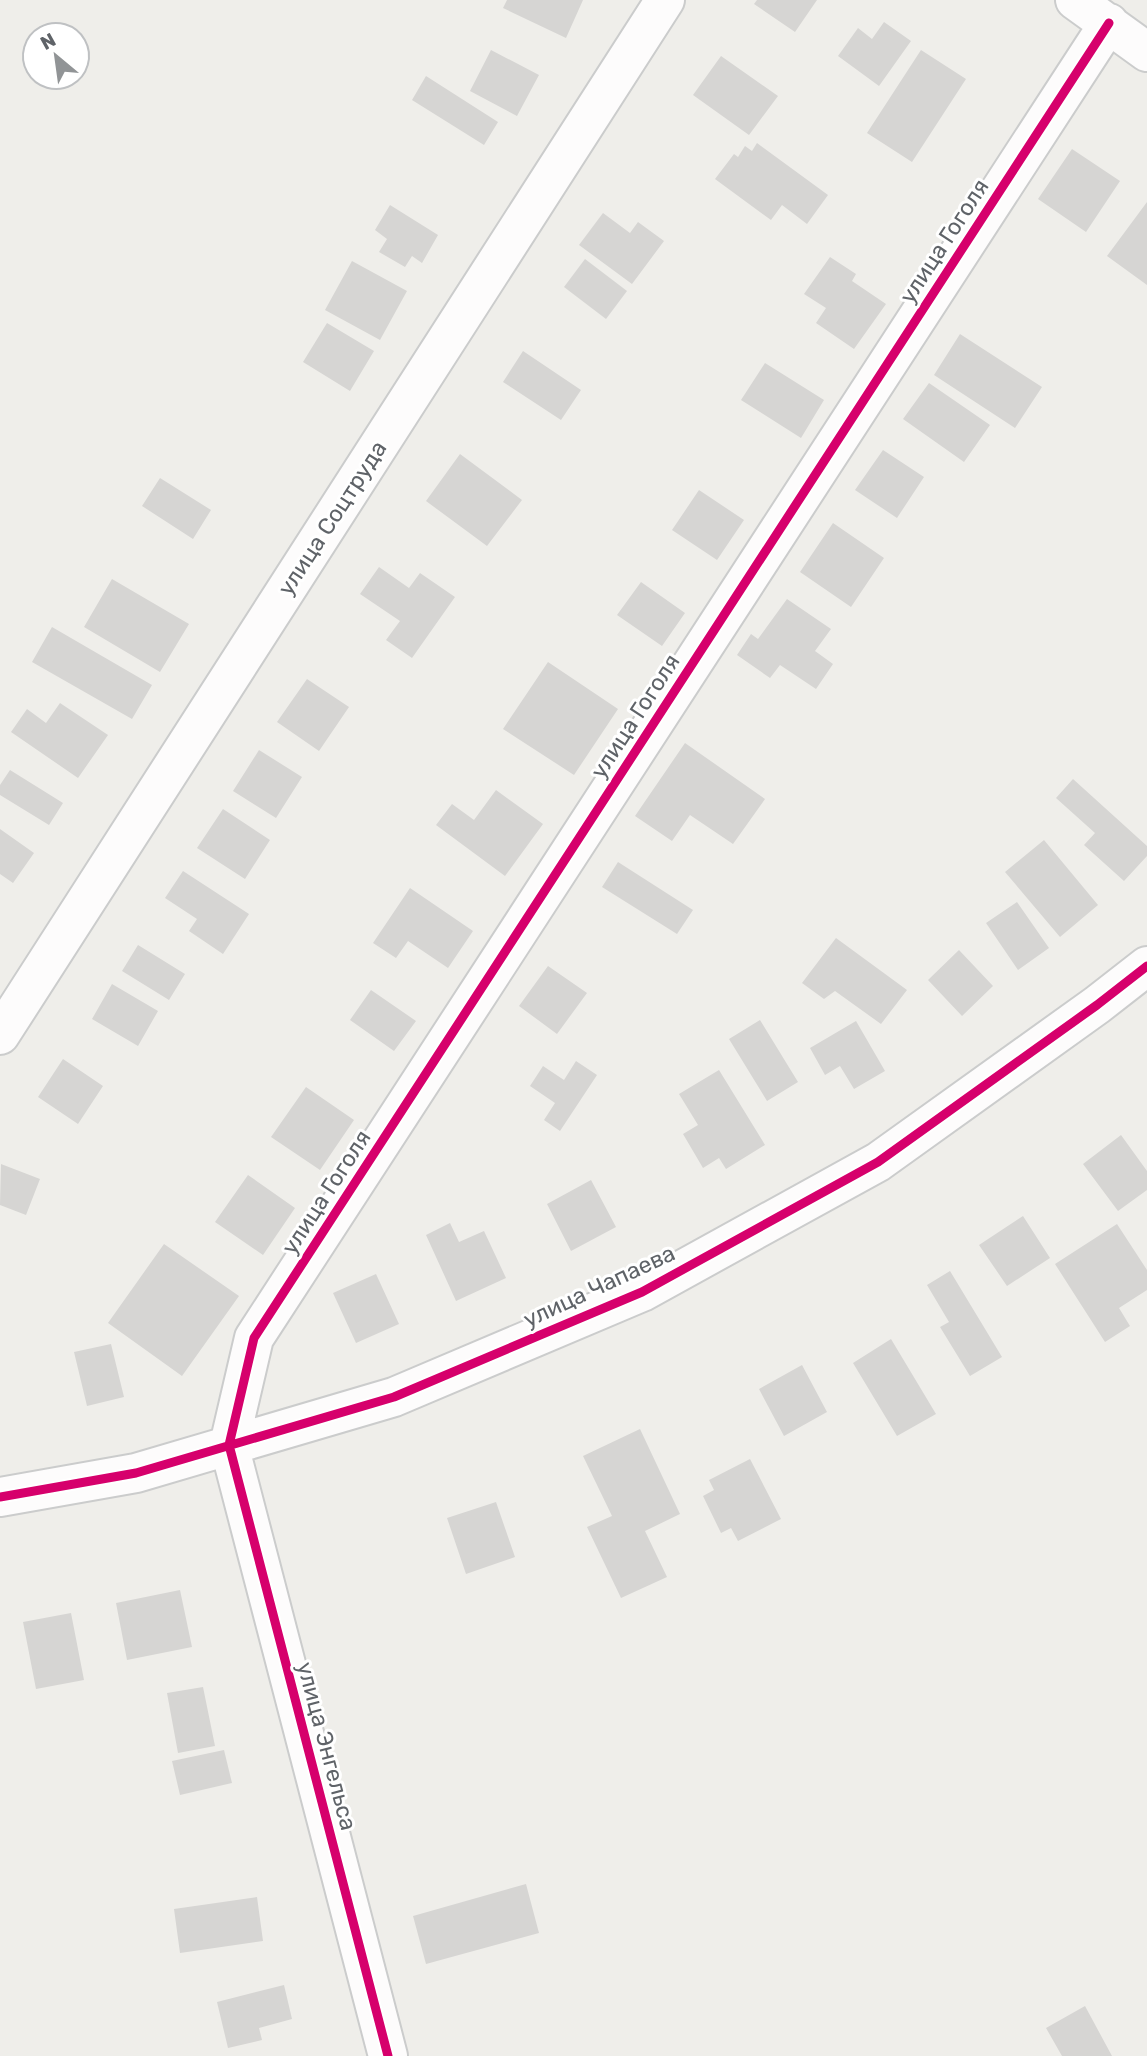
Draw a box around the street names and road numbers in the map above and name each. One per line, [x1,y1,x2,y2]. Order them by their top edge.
street label: улица Гоголя [893,174,995,308]
street label: улица Соцтруда [272,435,392,601]
street label: улица Гоголя [584,649,686,783]
street label: улица Гоголя [275,1125,377,1259]
street label: улица Чапаева [519,1239,679,1333]
street label: улица Энгельса [291,1659,363,1833]

